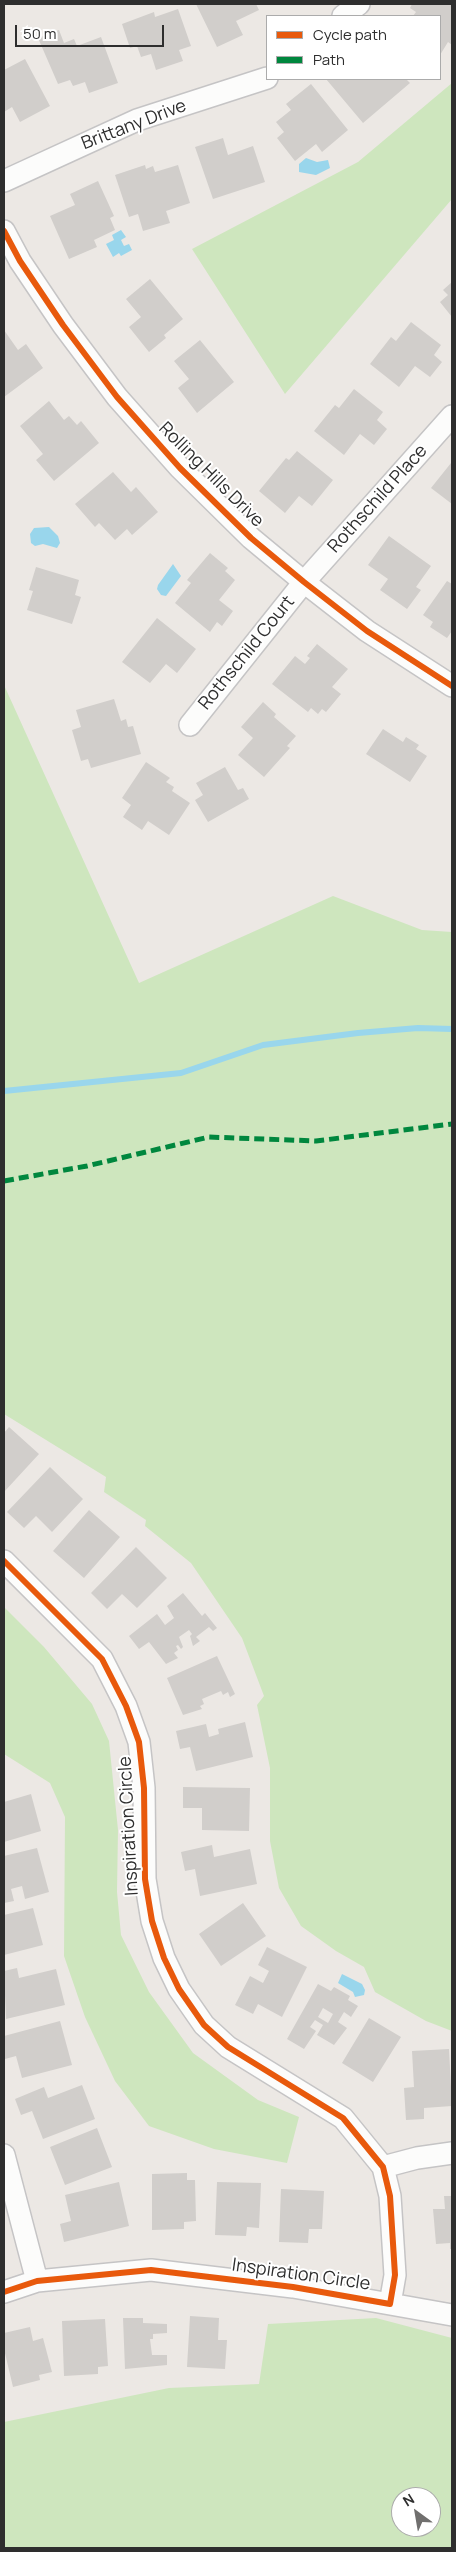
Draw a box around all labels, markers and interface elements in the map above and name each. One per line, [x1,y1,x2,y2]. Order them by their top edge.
scale bar [18,15,166,47]
legend [266,15,441,80]
text: 50 m [23,23,57,44]
text: Cycle path [313,24,387,45]
text: Path [313,49,345,70]
street label: Brittany Drive [79,95,189,155]
street label: Rolling Hills Drive [154,418,268,532]
street label: Rothschild Place [324,441,432,557]
street label: Rothschild Court [194,592,300,714]
street label: Inspiration Circle [115,1756,143,1896]
street label: Inspiration Circle [230,2255,372,2295]
north arrow [391,2487,441,2537]
text: N [399,2489,418,2510]

